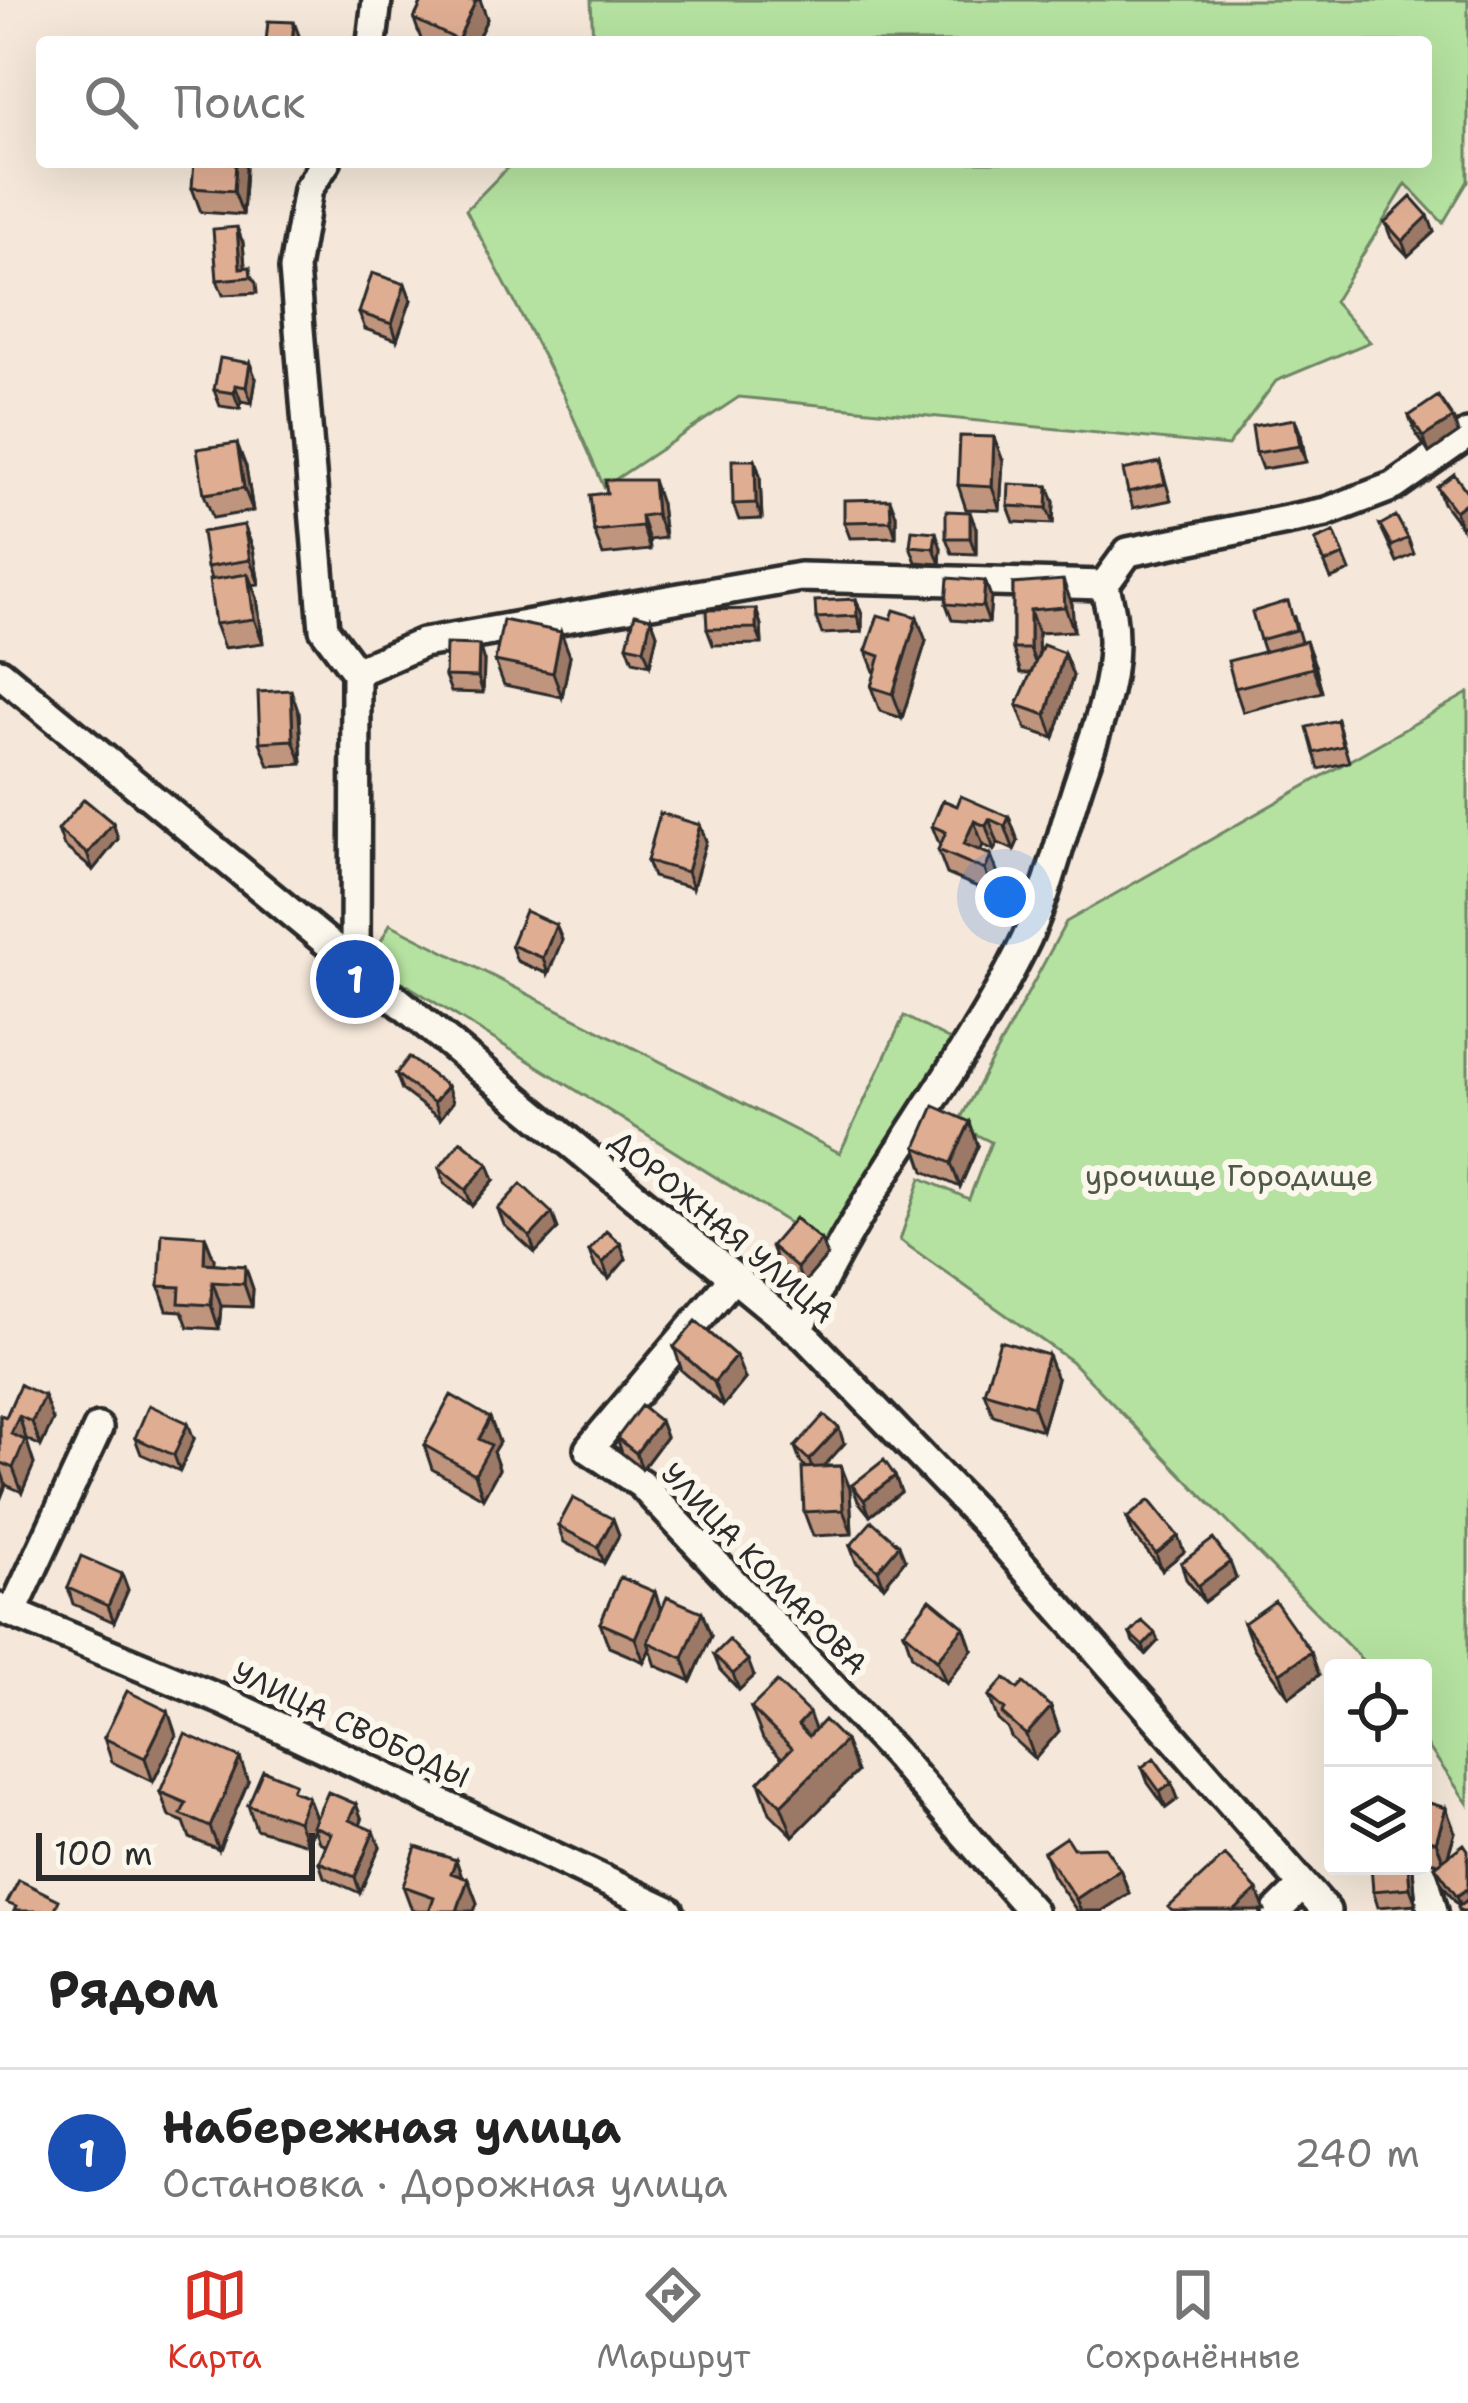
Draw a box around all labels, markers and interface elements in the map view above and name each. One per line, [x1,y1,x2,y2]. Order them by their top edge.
search box [36,36,1432,168]
icon: search [78,69,144,135]
text: Поиск [174,72,305,132]
your location [975,867,1035,927]
pin: 1 [316,934,394,1024]
street label: ДОРОЖНАЯ УЛИЦА [601,1120,843,1333]
park label: урочище Городище [1085,1155,1373,1196]
street label: УЛИЦА КОМАРОВА [652,1453,877,1684]
street label: УЛИЦА СВОБОДЫ [226,1652,476,1797]
map controls [1324,1659,1432,1875]
button: locate [1324,1659,1432,1767]
button: layers [1324,1767,1432,1875]
scale bar [36,1827,315,1880]
text: 100 m [54,1831,153,1876]
text: Рядом [48,1955,219,2023]
text: Набережная улица [162,2097,621,2157]
text: 1 [78,2127,96,2179]
text: 240 m [1294,2127,1420,2179]
text: Остановка · Дорожная улица [162,2157,728,2209]
tab: Карта [167,2262,262,2379]
tab: Маршрут [596,2262,750,2379]
tab: Сохранённые [1085,2262,1301,2379]

